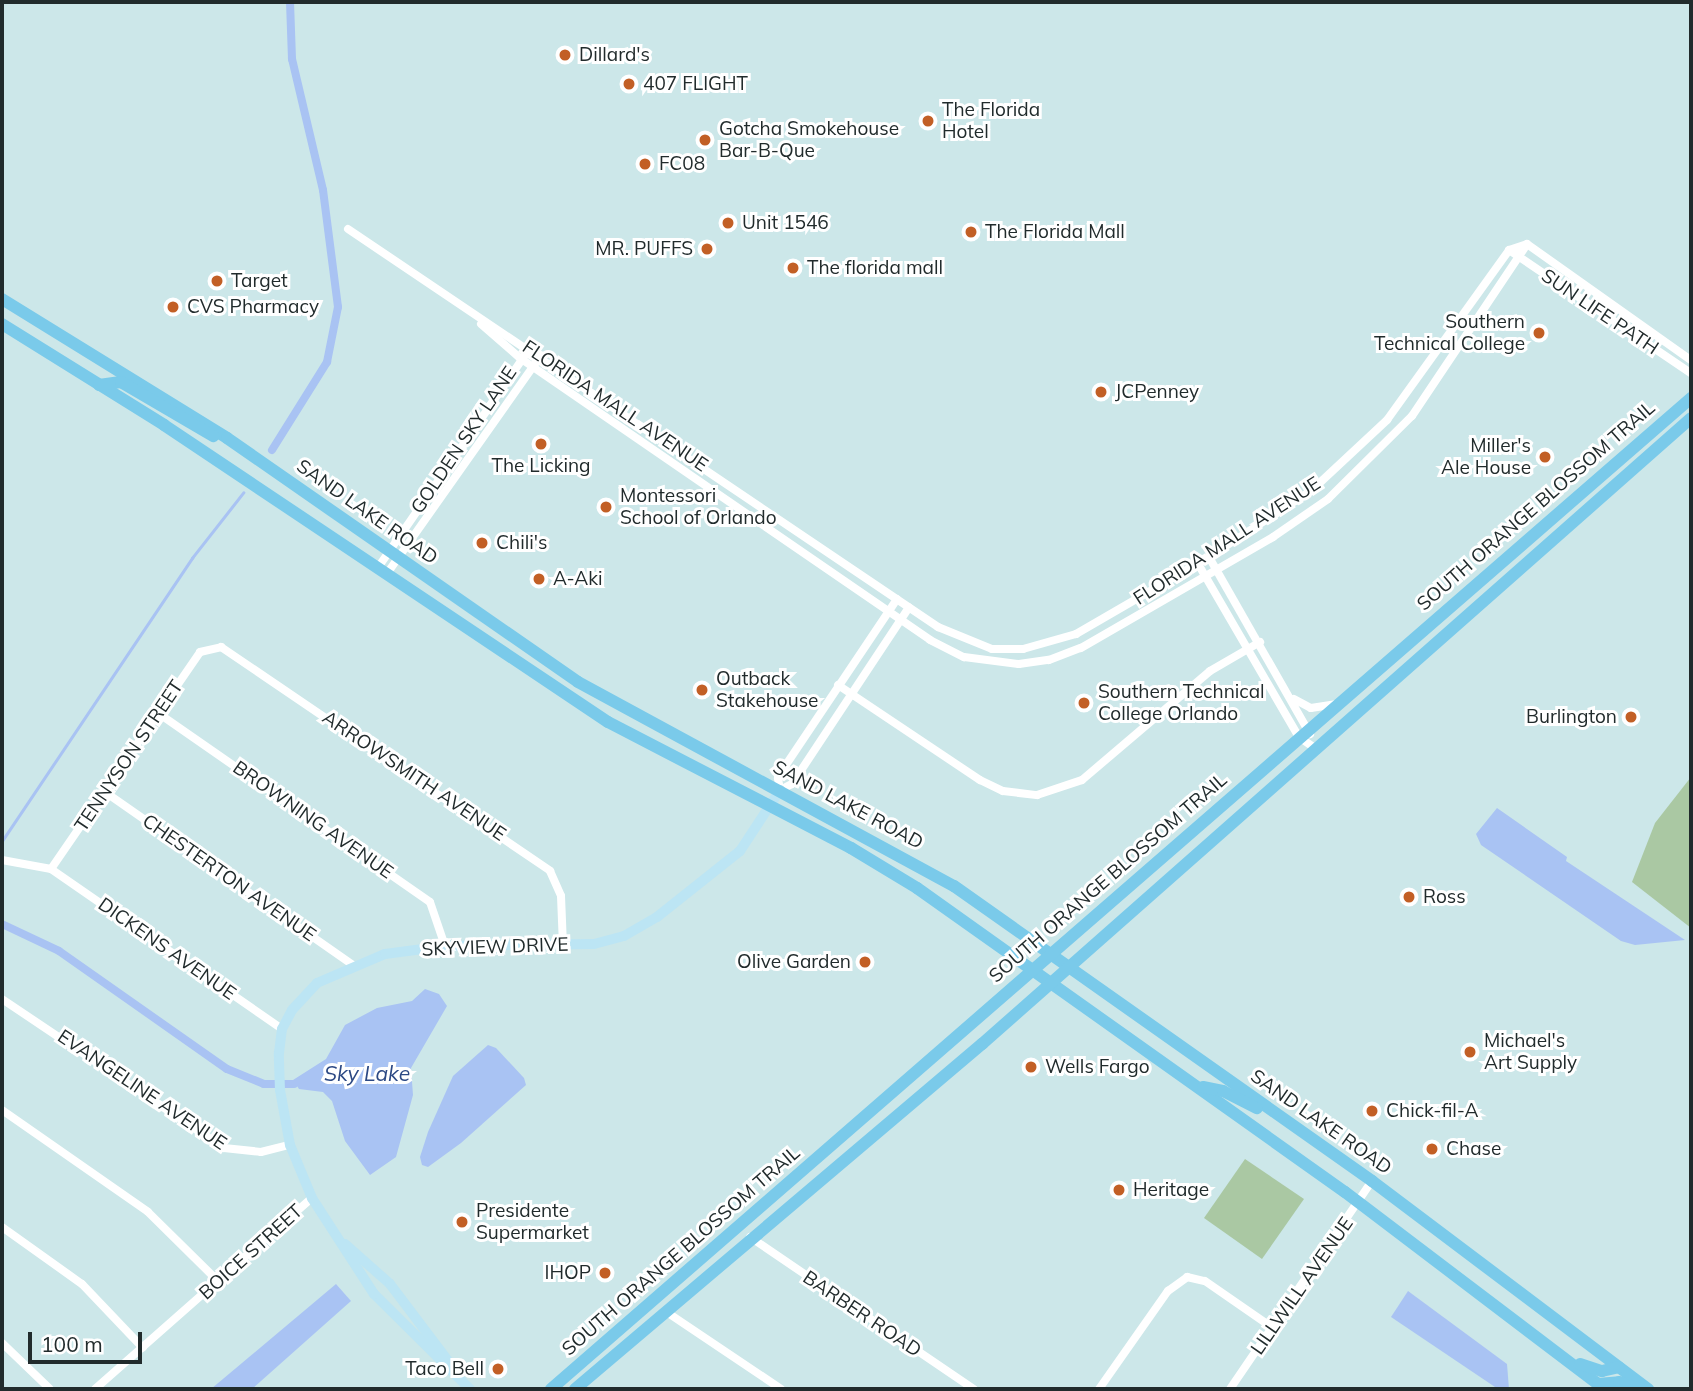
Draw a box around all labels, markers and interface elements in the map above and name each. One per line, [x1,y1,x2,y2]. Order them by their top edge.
place label: Dillard's [579,44,650,66]
marker: Dillard's [557,47,573,63]
place label: 407 FLIGHT [643,73,748,95]
marker: 407 FLIGHT [621,76,637,92]
place label: The Florida Hotel [942,99,1040,143]
marker: The Florida Hotel [920,113,936,129]
place label: Gotcha Smokehouse Bar-B-Que [719,118,899,162]
marker: Gotcha Smokehouse Bar-B-Que [697,132,713,148]
place label: FC08 [659,153,705,175]
marker: FC08 [637,156,653,172]
place label: Unit 1546 [742,212,829,234]
marker: Unit 1546 [720,215,736,231]
place label: The Florida Mall [985,221,1125,243]
marker: The Florida Mall [963,224,979,240]
place label: MR. PUFFS [595,238,693,260]
marker: MR. PUFFS [699,241,715,257]
place label: The florida mall [807,257,943,279]
marker: The florida mall [785,260,801,276]
street label: SUN LIFE PATH [1537,264,1663,360]
place label: Target [231,270,288,292]
marker: Target [209,273,225,289]
place label: CVS Pharmacy [187,296,319,318]
marker: CVS Pharmacy [165,299,181,315]
place label: Southern Technical College [1374,311,1525,355]
marker: Southern Technical College [1531,325,1547,341]
street label: FLORIDA MALL AVENUE [518,335,712,477]
street label: GOLDEN SKY LANE [406,362,522,518]
place label: JCPenney [1115,381,1199,403]
marker: JCPenney [1093,384,1109,400]
street label: SOUTH ORANGE BLOSSOM TRAIL [1412,396,1660,616]
place label: Miller's Ale House [1441,435,1531,479]
marker: The Licking [533,436,549,452]
marker: Miller's Ale House [1537,449,1553,465]
street label: SAND LAKE ROAD [292,455,442,569]
place label: The Licking [491,455,591,477]
street label: FLORIDA MALL AVENUE [1129,472,1325,610]
place label: Montessori School of Orlando [620,485,777,529]
marker: Montessori School of Orlando [598,499,614,515]
place label: Chili's [496,532,547,554]
marker: Chili's [474,535,490,551]
place label: A-Aki [553,568,603,590]
marker: A-Aki [531,571,547,587]
place label: Outback Stakehouse [716,668,818,712]
street label: TENNYSON STREET [70,676,188,836]
place label: Southern Technical College Orlando [1098,681,1265,725]
marker: Outback Stakehouse [694,682,710,698]
marker: Southern Technical College Orlando [1076,695,1092,711]
street label: ARROWSMITH AVENUE [318,706,510,846]
place label: Burlington [1526,706,1617,728]
marker: Burlington [1623,709,1639,725]
street label: BROWNING AVENUE [229,756,397,884]
street label: SAND LAKE ROAD [769,756,927,854]
street label: SOUTH ORANGE BLOSSOM TRAIL [984,768,1232,988]
street label: CHESTERTON AVENUE [138,809,320,947]
place label: Ross [1423,886,1466,908]
marker: Ross [1401,889,1417,905]
street label: DICKENS AVENUE [94,893,240,1005]
street label: SKYVIEW DRIVE [421,933,569,961]
place label: Olive Garden [737,951,851,973]
marker: Olive Garden [857,954,873,970]
street label: EVANGELINE AVENUE [53,1025,231,1155]
place label: Michael's Art Supply [1484,1030,1577,1074]
marker: Michael's Art Supply [1462,1044,1478,1060]
place label: Wells Fargo [1045,1056,1150,1078]
marker: Wells Fargo [1023,1059,1039,1075]
water label: Sky Lake [324,1060,410,1086]
street label: SAND LAKE ROAD [1246,1065,1396,1179]
place label: Chick-fil-A [1386,1100,1479,1122]
marker: Chick-fil-A [1364,1103,1380,1119]
place label: Chase [1446,1138,1501,1160]
street label: SOUTH ORANGE BLOSSOM TRAIL [557,1141,805,1361]
marker: Chase [1424,1141,1440,1157]
place label: Heritage [1133,1179,1209,1201]
marker: Heritage [1111,1182,1127,1198]
street label: BOICE STREET [195,1200,307,1304]
place label: Presidente Supermarket [476,1200,589,1244]
street label: LILLWILL AVENUE [1246,1213,1358,1359]
marker: Presidente Supermarket [454,1214,470,1230]
place label: IHOP [544,1262,591,1284]
marker: IHOP [597,1265,613,1281]
street label: BARBER ROAD [799,1266,925,1362]
scale bar [32,1318,145,1362]
text: 100 m [41,1331,103,1357]
place label: Taco Bell [405,1358,484,1380]
marker: Taco Bell [490,1361,506,1377]

